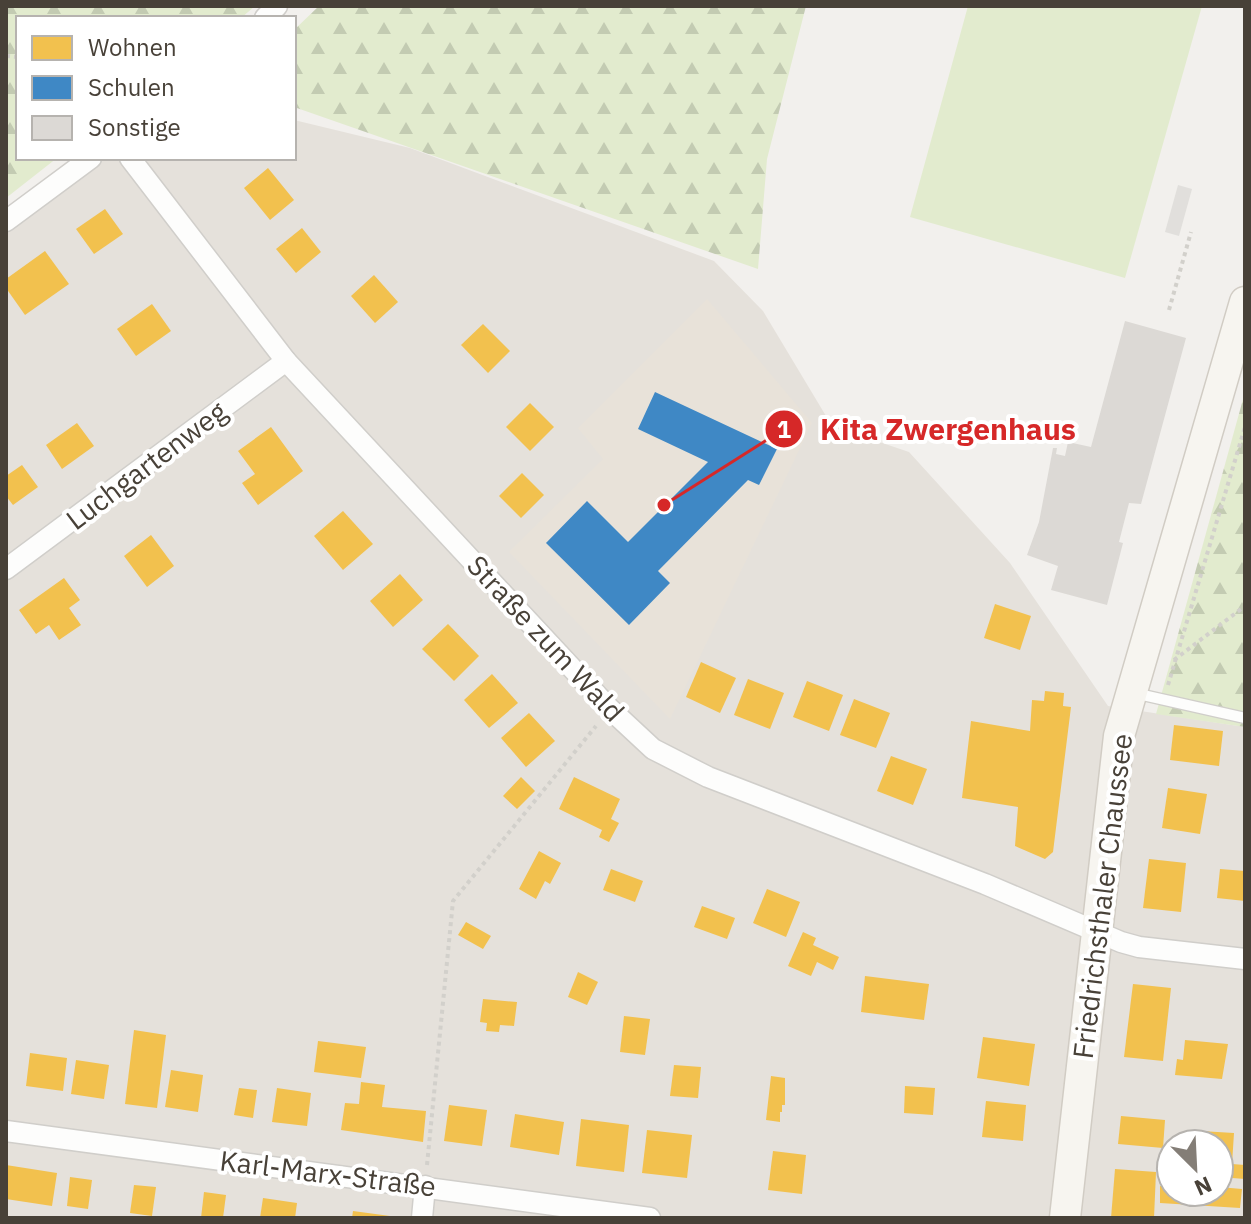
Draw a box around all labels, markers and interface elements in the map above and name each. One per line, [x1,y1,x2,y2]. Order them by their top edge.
legend [16,16,296,160]
text: Wohnen [88,31,177,63]
text: Schulen [88,71,175,103]
text: Sonstige [88,111,181,143]
street label: Luchgartenweg [58,392,234,538]
callout: Kita Zwergenhaus [764,402,1092,456]
text: Kita Zwergenhaus [820,409,1076,448]
text: 1 [777,413,791,445]
street label: Straße zum Wald [459,547,633,729]
street label: Friedrichsthaler Chaussee [1064,731,1140,1061]
north arrow [1155,1128,1235,1208]
street label: Karl-Marx-Straße [218,1141,438,1205]
text: N [1190,1170,1217,1203]

